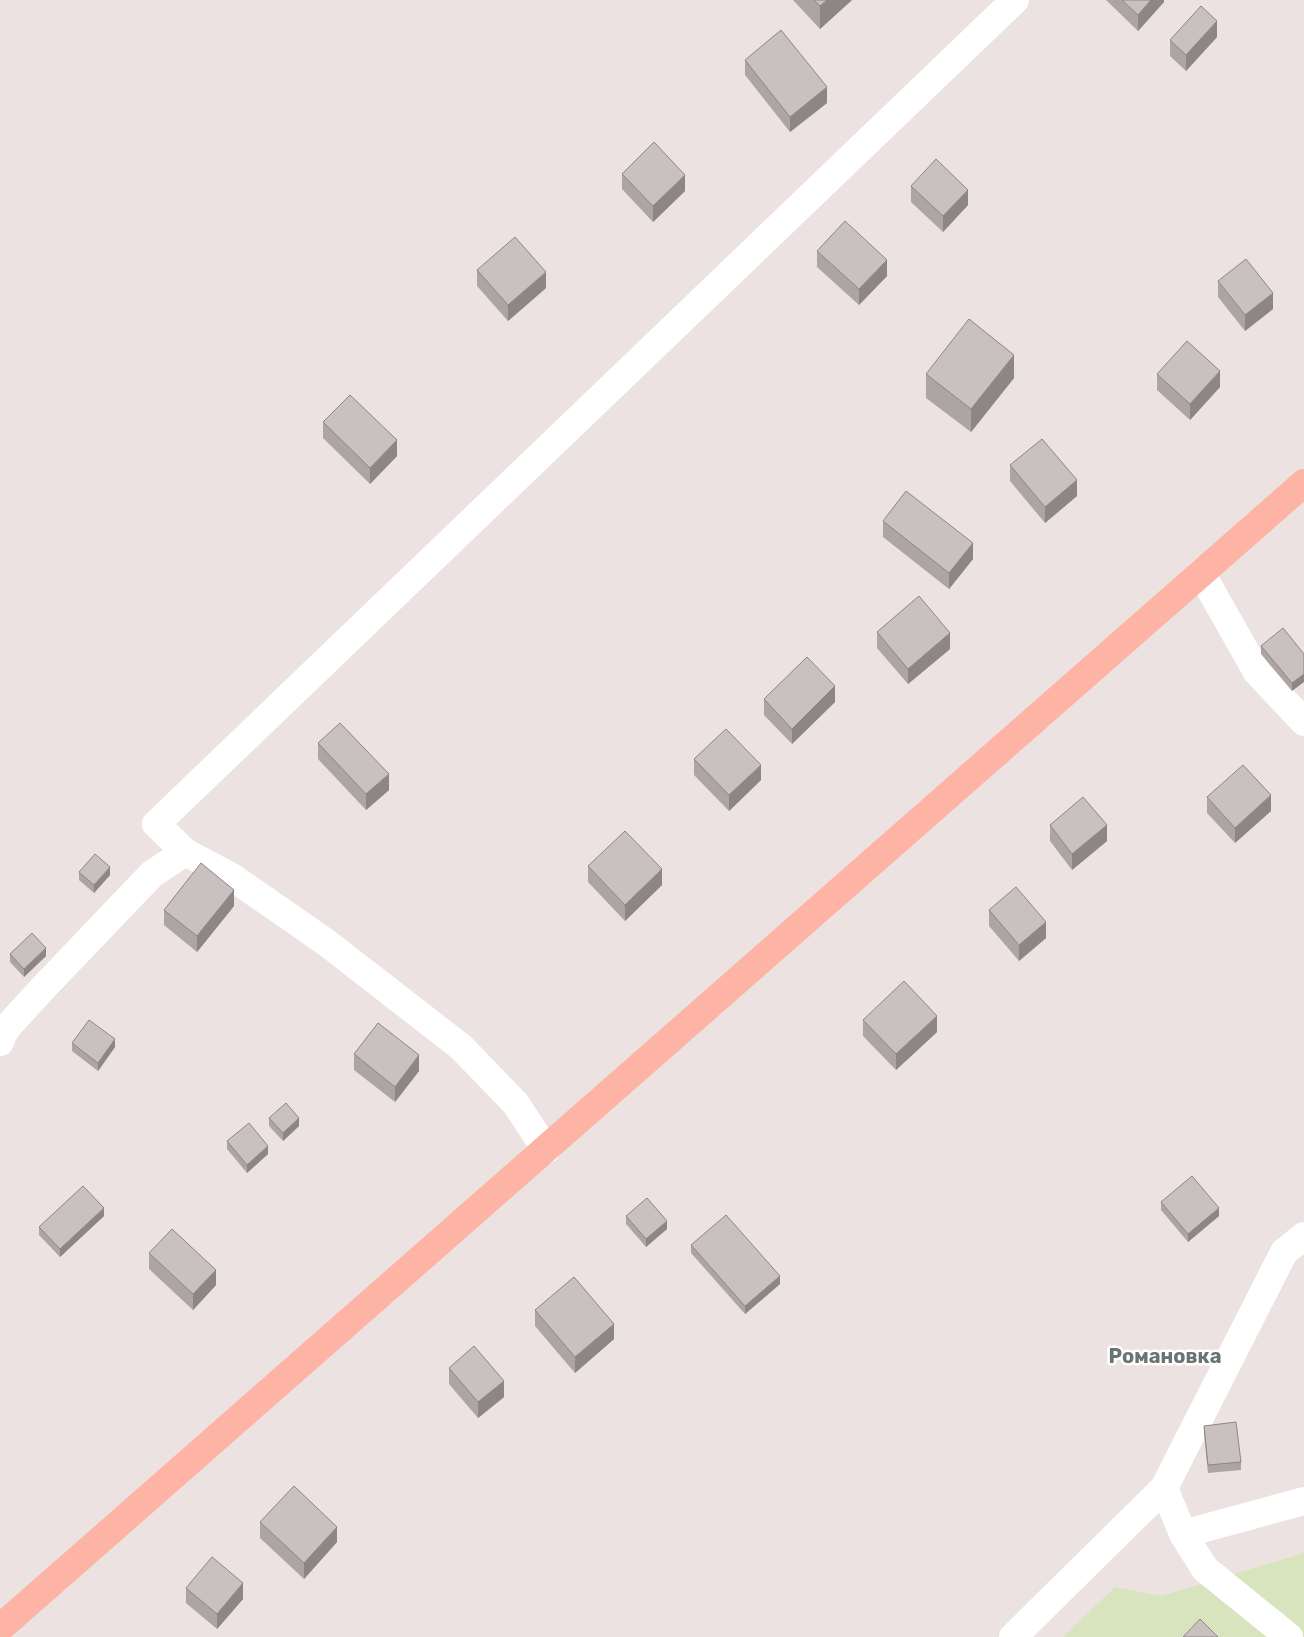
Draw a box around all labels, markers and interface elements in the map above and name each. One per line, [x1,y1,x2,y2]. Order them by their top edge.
district label: Романовка [1108,1344,1222,1368]

